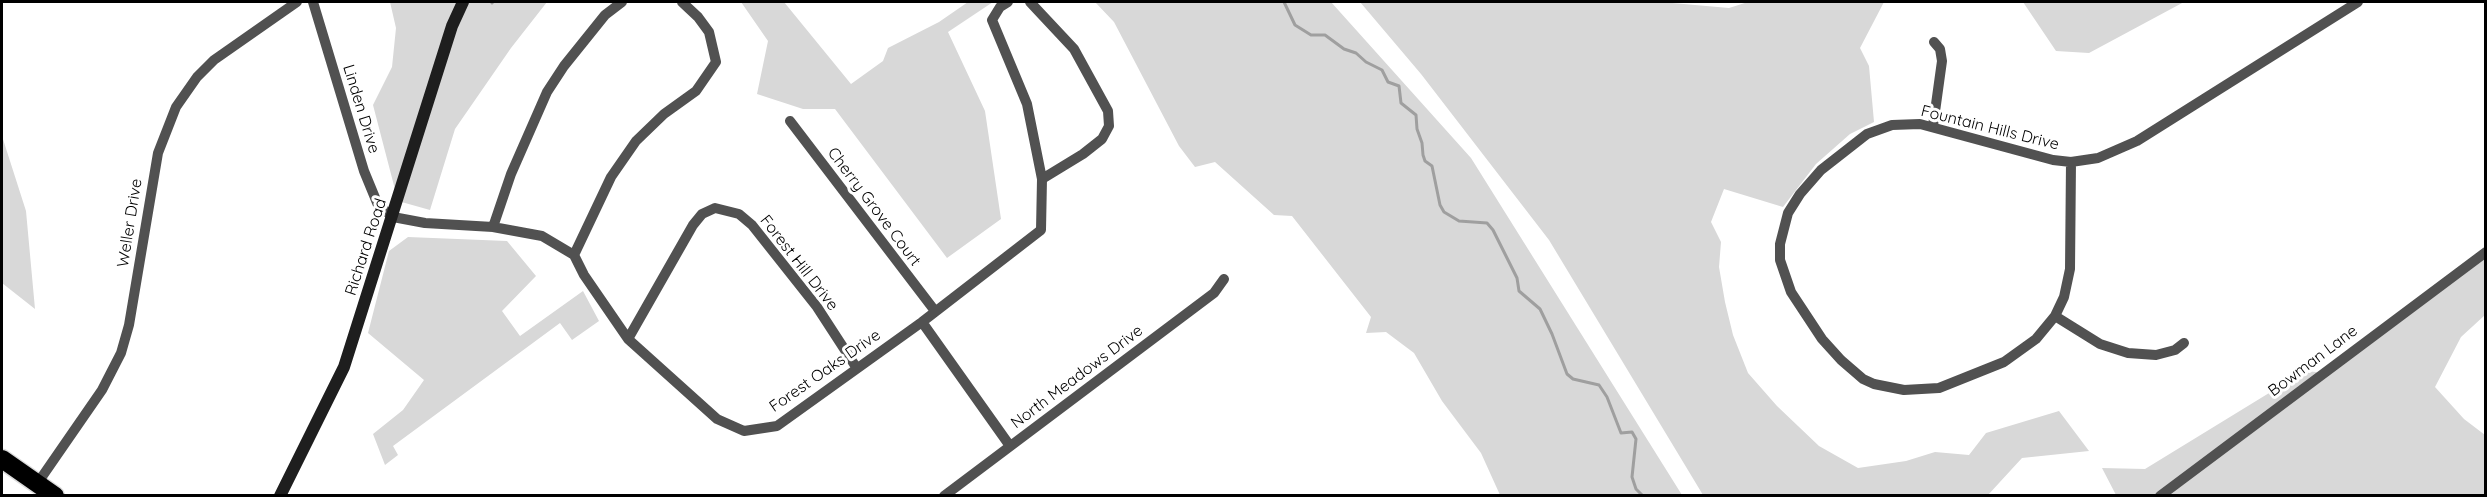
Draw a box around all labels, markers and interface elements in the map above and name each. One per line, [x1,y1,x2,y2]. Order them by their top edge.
street label: Linden Drive [338,62,384,156]
street label: Fountain Hills Drive [1919,102,2061,154]
street label: Cherry Grove Court [823,144,925,270]
street label: Weller Drive [114,177,146,269]
street label: Richard Road [341,196,391,298]
street label: Forest Hill Drive [756,211,842,315]
street label: North Meadows Drive [1007,321,1147,433]
street label: Bowman Lane [2265,321,2361,401]
street label: Forest Oaks Drive [766,325,884,417]

